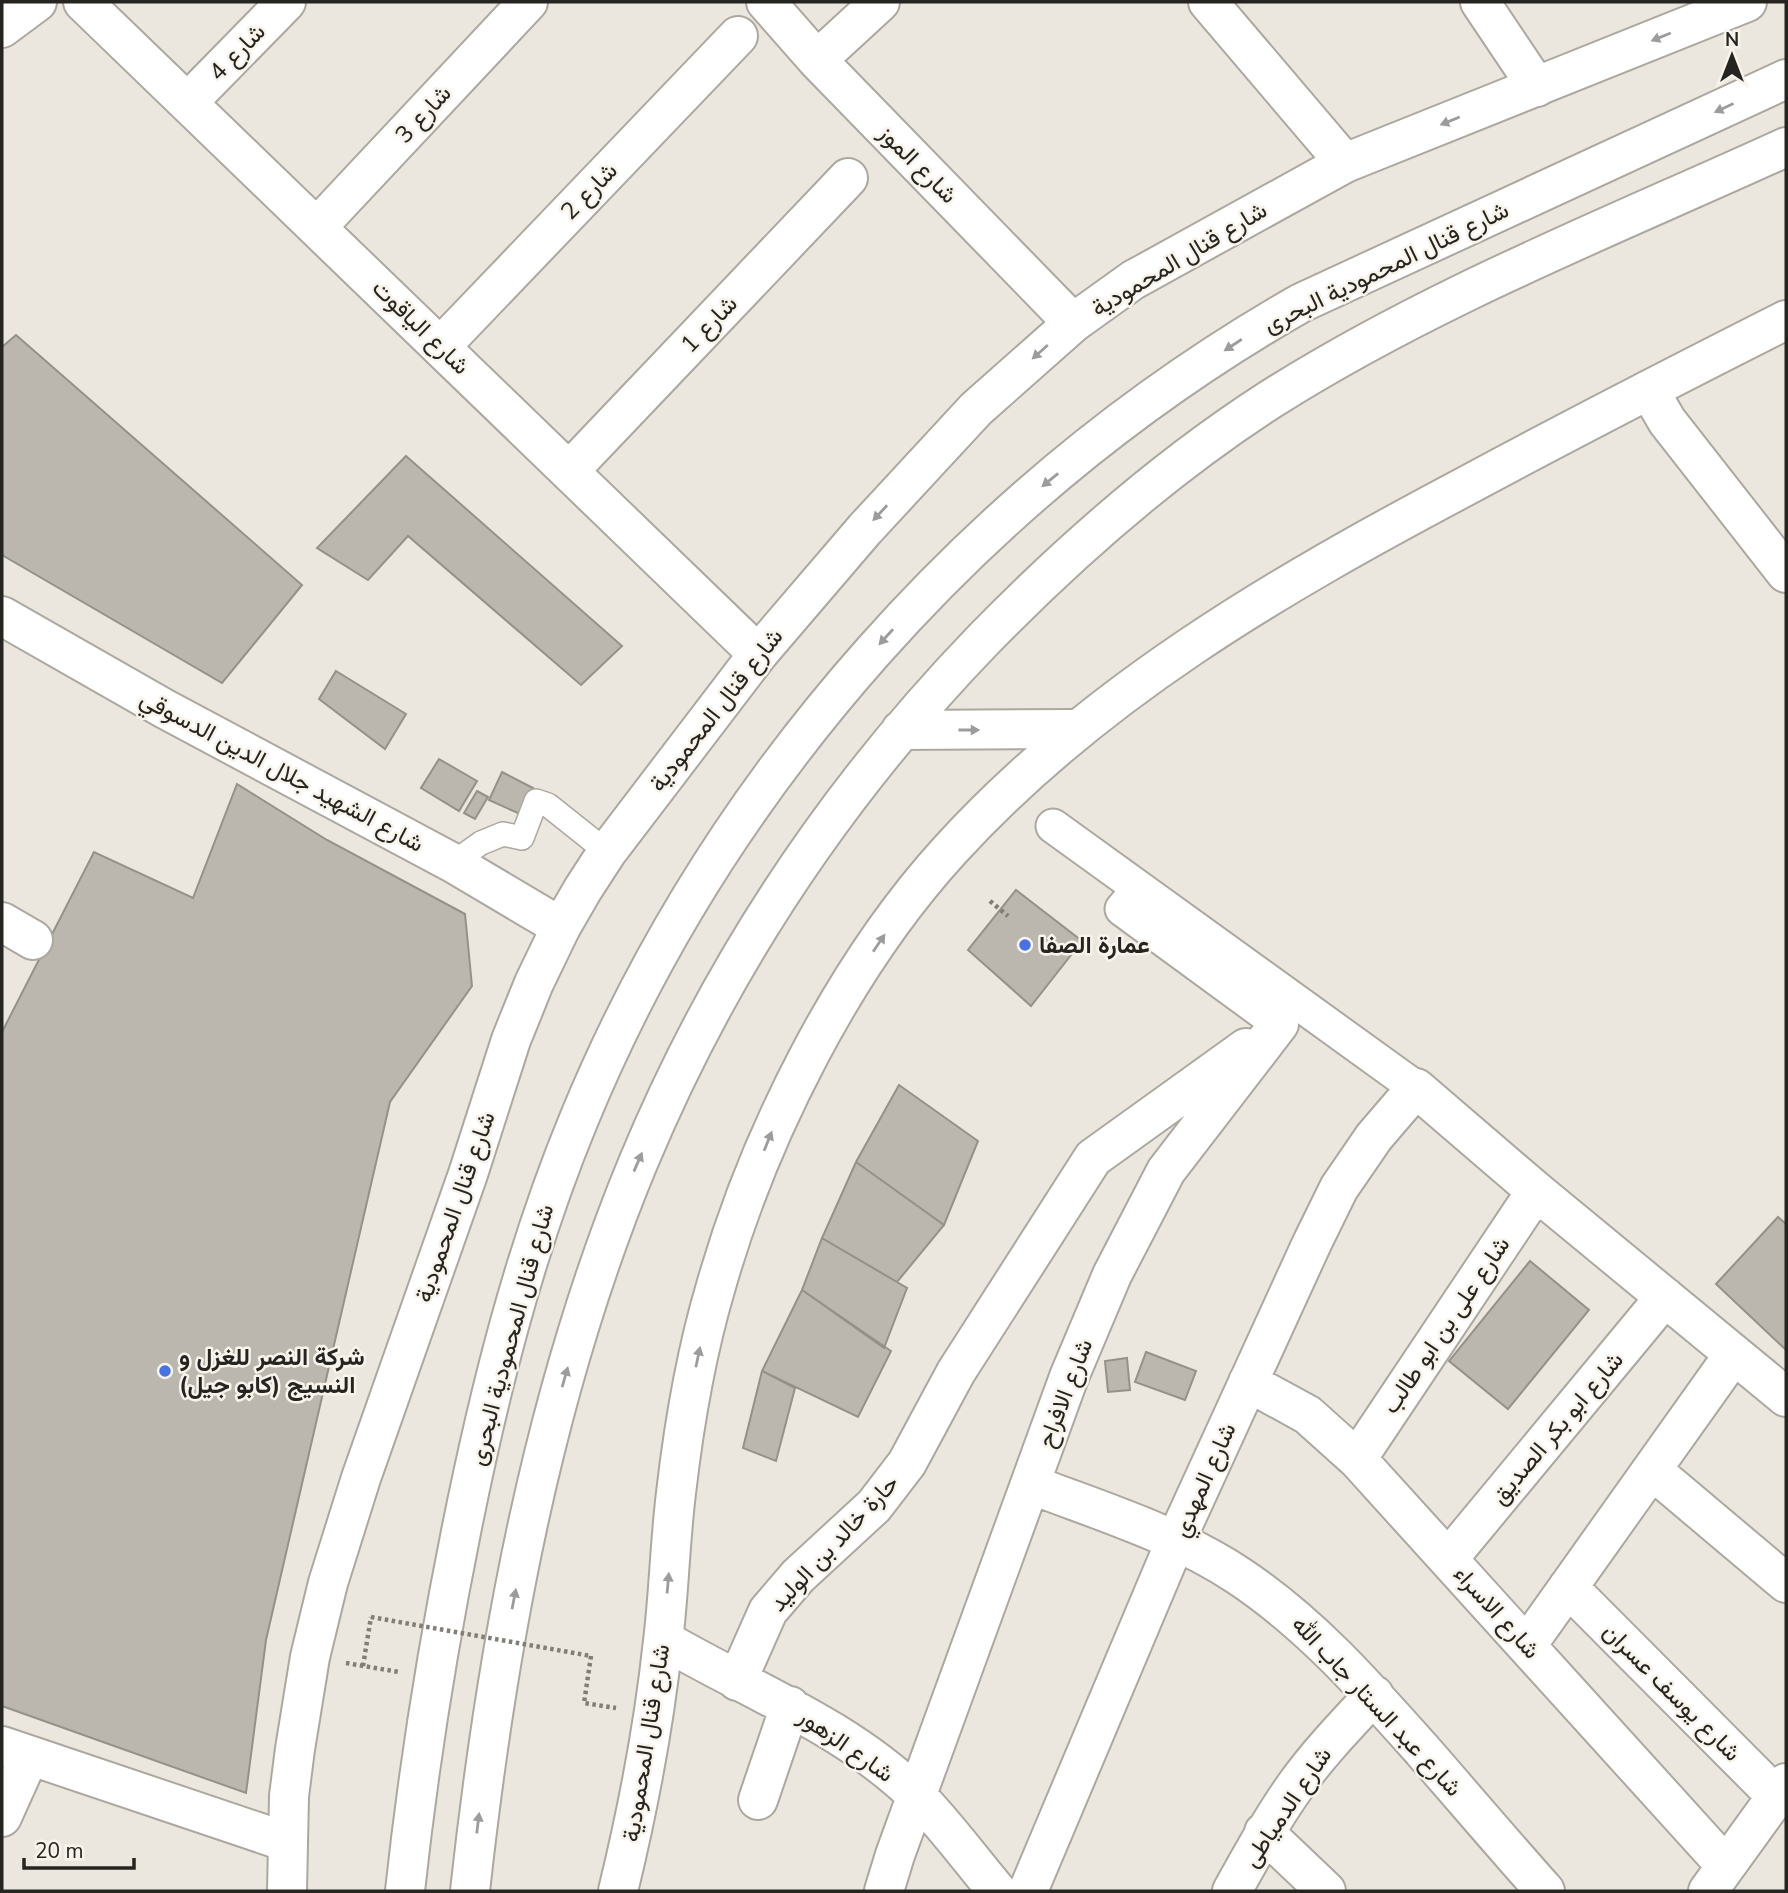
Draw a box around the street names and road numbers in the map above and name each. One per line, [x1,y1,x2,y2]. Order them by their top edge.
street label: شارع 4 [202,16,272,88]
street label: شارع 3 [388,78,458,150]
street label: شارع الموز [871,117,965,211]
street label: شارع 2 [554,155,624,227]
street label: شارع قنال المحمودية [1085,194,1273,324]
street label: شارع قنال المحمودية البحرى [1258,194,1514,340]
street label: شارع الياقوت [365,272,477,382]
street label: شارع 1 [674,288,744,360]
street label: شارع قنال المحمودية [642,621,790,799]
street label: شارع الشهيد جلال الدين الدسوقي [133,682,430,862]
street label: شارع قنال المحمودية [407,1107,503,1307]
street label: شارع قنال المحمودية البحرى [461,1201,561,1469]
street label: شارع على بن ابو طالب [1375,1230,1517,1420]
street label: شارع الافراح [1030,1334,1100,1452]
street label: شارع ابو بكر الصديق [1483,1345,1631,1511]
street label: شارع المهدي [1165,1418,1246,1544]
street label: حارة خالد بن الوليد [762,1468,906,1618]
street label: شارع الاسراء [1446,1558,1548,1666]
street label: شارع عبد الستار جاب الله [1285,1609,1469,1803]
street label: شارع يوسف عسران [1596,1616,1748,1768]
street label: شارع قنال المحمودية [615,1642,677,1844]
street label: شارع الزهور [791,1700,900,1790]
street label: شارع الدمياطى [1235,1741,1339,1873]

